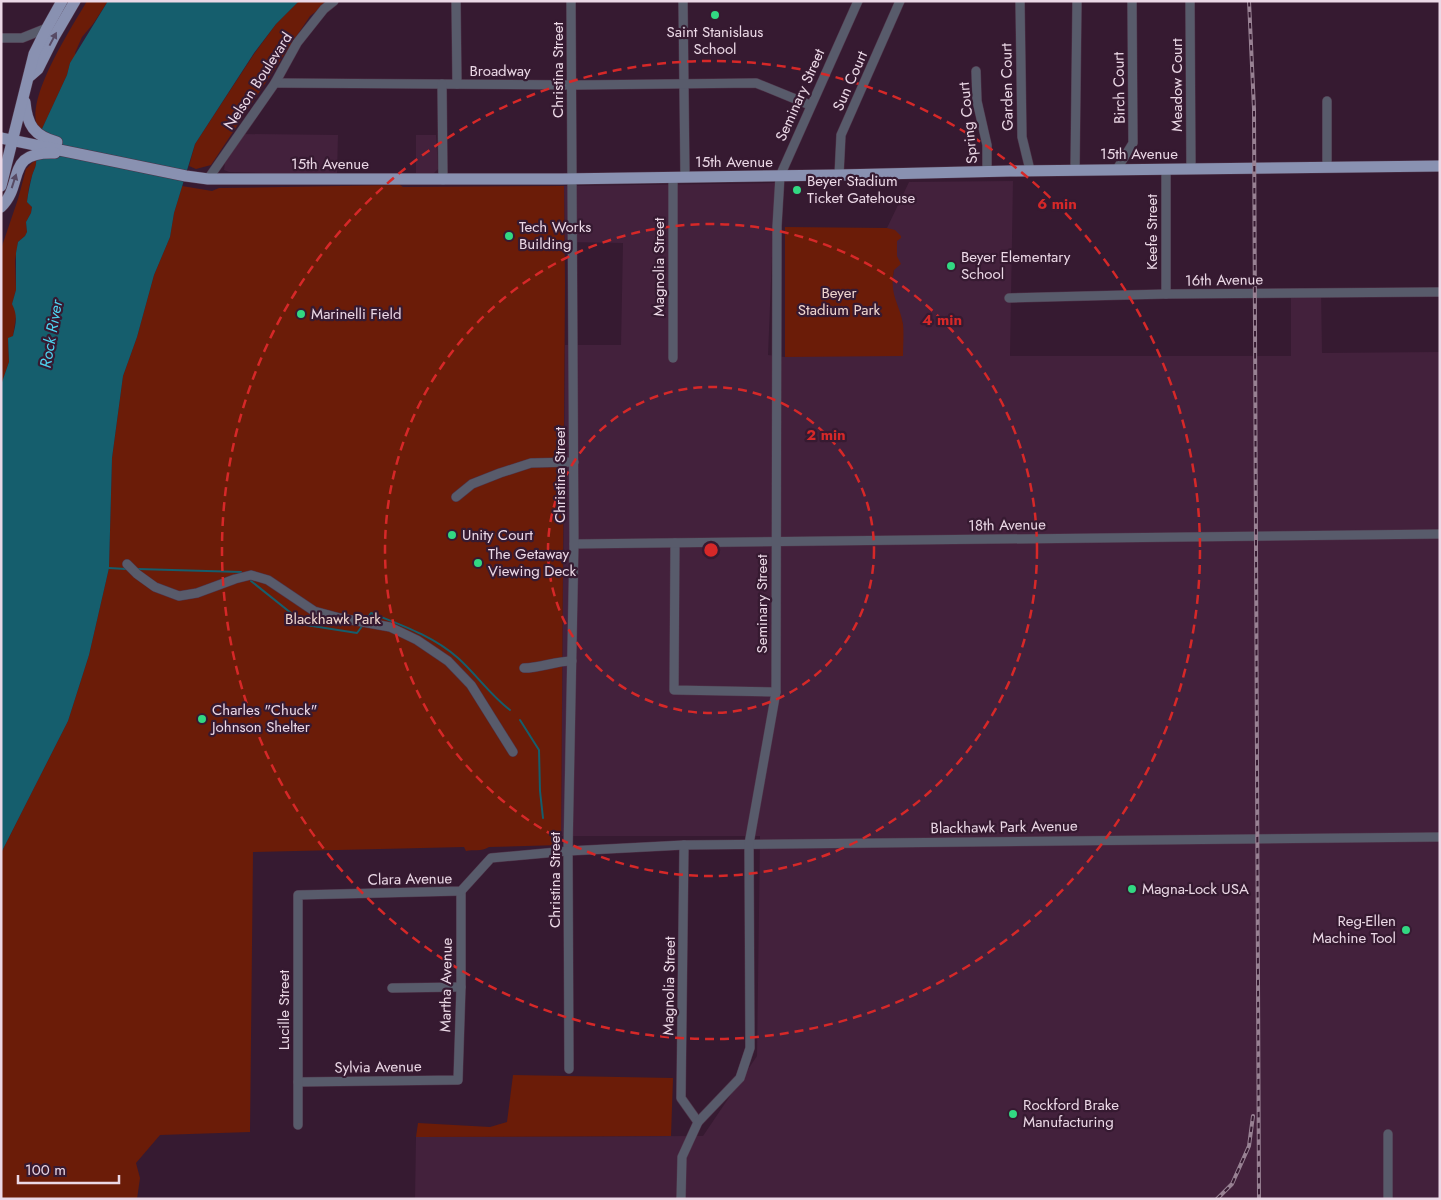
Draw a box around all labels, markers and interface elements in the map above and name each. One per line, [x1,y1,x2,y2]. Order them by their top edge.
marker: Saint Stanislaus School [709,9,721,21]
place label: Saint Stanislaus School [667,21,763,60]
street label: Christina Street [547,22,569,118]
street label: Nelson Boulevard [218,28,298,134]
one-way arrow [49,32,57,47]
street label: Meadow Court [1166,38,1188,132]
street label: Garden Court [995,43,1019,131]
street label: Seminary Street [770,45,830,145]
street label: Sun Court [827,47,873,115]
street label: Birch Court [1107,52,1131,124]
street label: Broadway [469,60,531,82]
street label: Spring Court [953,81,983,165]
street label: 15th Avenue [1100,143,1178,165]
street label: 15th Avenue [695,151,773,173]
street label: 15th Avenue [291,153,369,175]
place label: Beyer Stadium Ticket Gatehouse [807,170,915,209]
one-way arrow [11,173,19,188]
marker: Beyer Stadium Ticket Gatehouse [791,184,803,196]
text: 6 min [1037,193,1077,215]
street label: Keefe Street [1141,194,1163,270]
place label: Tech Works Building [519,216,591,255]
street label: Magnolia Street [648,217,670,316]
marker: Tech Works Building [503,230,515,242]
place label: Beyer Elementary School [961,246,1071,285]
marker: Beyer Elementary School [945,260,957,272]
street label: 16th Avenue [1185,268,1264,292]
park label: Beyer Stadium Park [798,282,881,321]
water label: Rock River [34,296,69,370]
place label: Marinelli Field [311,303,401,325]
marker: Marinelli Field [295,308,307,320]
text: 4 min [922,309,962,331]
text: 2 min [806,424,846,446]
street label: Christina Street [549,427,571,523]
street label: 18th Avenue [968,513,1046,537]
place label: Unity Court [462,524,533,546]
marker: Unity Court [446,529,458,541]
centre of rings [702,541,720,559]
place label: The Getaway Viewing Deck [488,543,576,582]
street label: Seminary Street [751,554,773,654]
marker: The Getaway Viewing Deck [472,557,484,569]
park label: Blackhawk Park [285,608,381,630]
place label: Charles "Chuck" Johnson Shelter [210,699,318,738]
marker: Charles "Chuck" Johnson Shelter [196,713,208,725]
street label: Blackhawk Park Avenue [930,815,1078,839]
street label: Christina Street [544,832,566,928]
street label: Clara Avenue [368,867,453,891]
place label: Magna-Lock USA [1142,878,1249,900]
marker: Magna-Lock USA [1126,883,1138,895]
place label: Reg-Ellen Machine Tool [1312,910,1396,949]
marker: Reg-Ellen Machine Tool [1400,924,1412,936]
street label: Magnolia Street [657,936,681,1036]
street label: Martha Avenue [434,937,458,1032]
street label: Lucille Street [273,969,295,1050]
street label: Sylvia Avenue [334,1055,422,1079]
place label: Rockford Brake Manufacturing [1023,1094,1119,1133]
marker: Rockford Brake Manufacturing [1007,1108,1019,1120]
scale bar [18,1152,119,1184]
text: 100 m [25,1159,66,1181]

